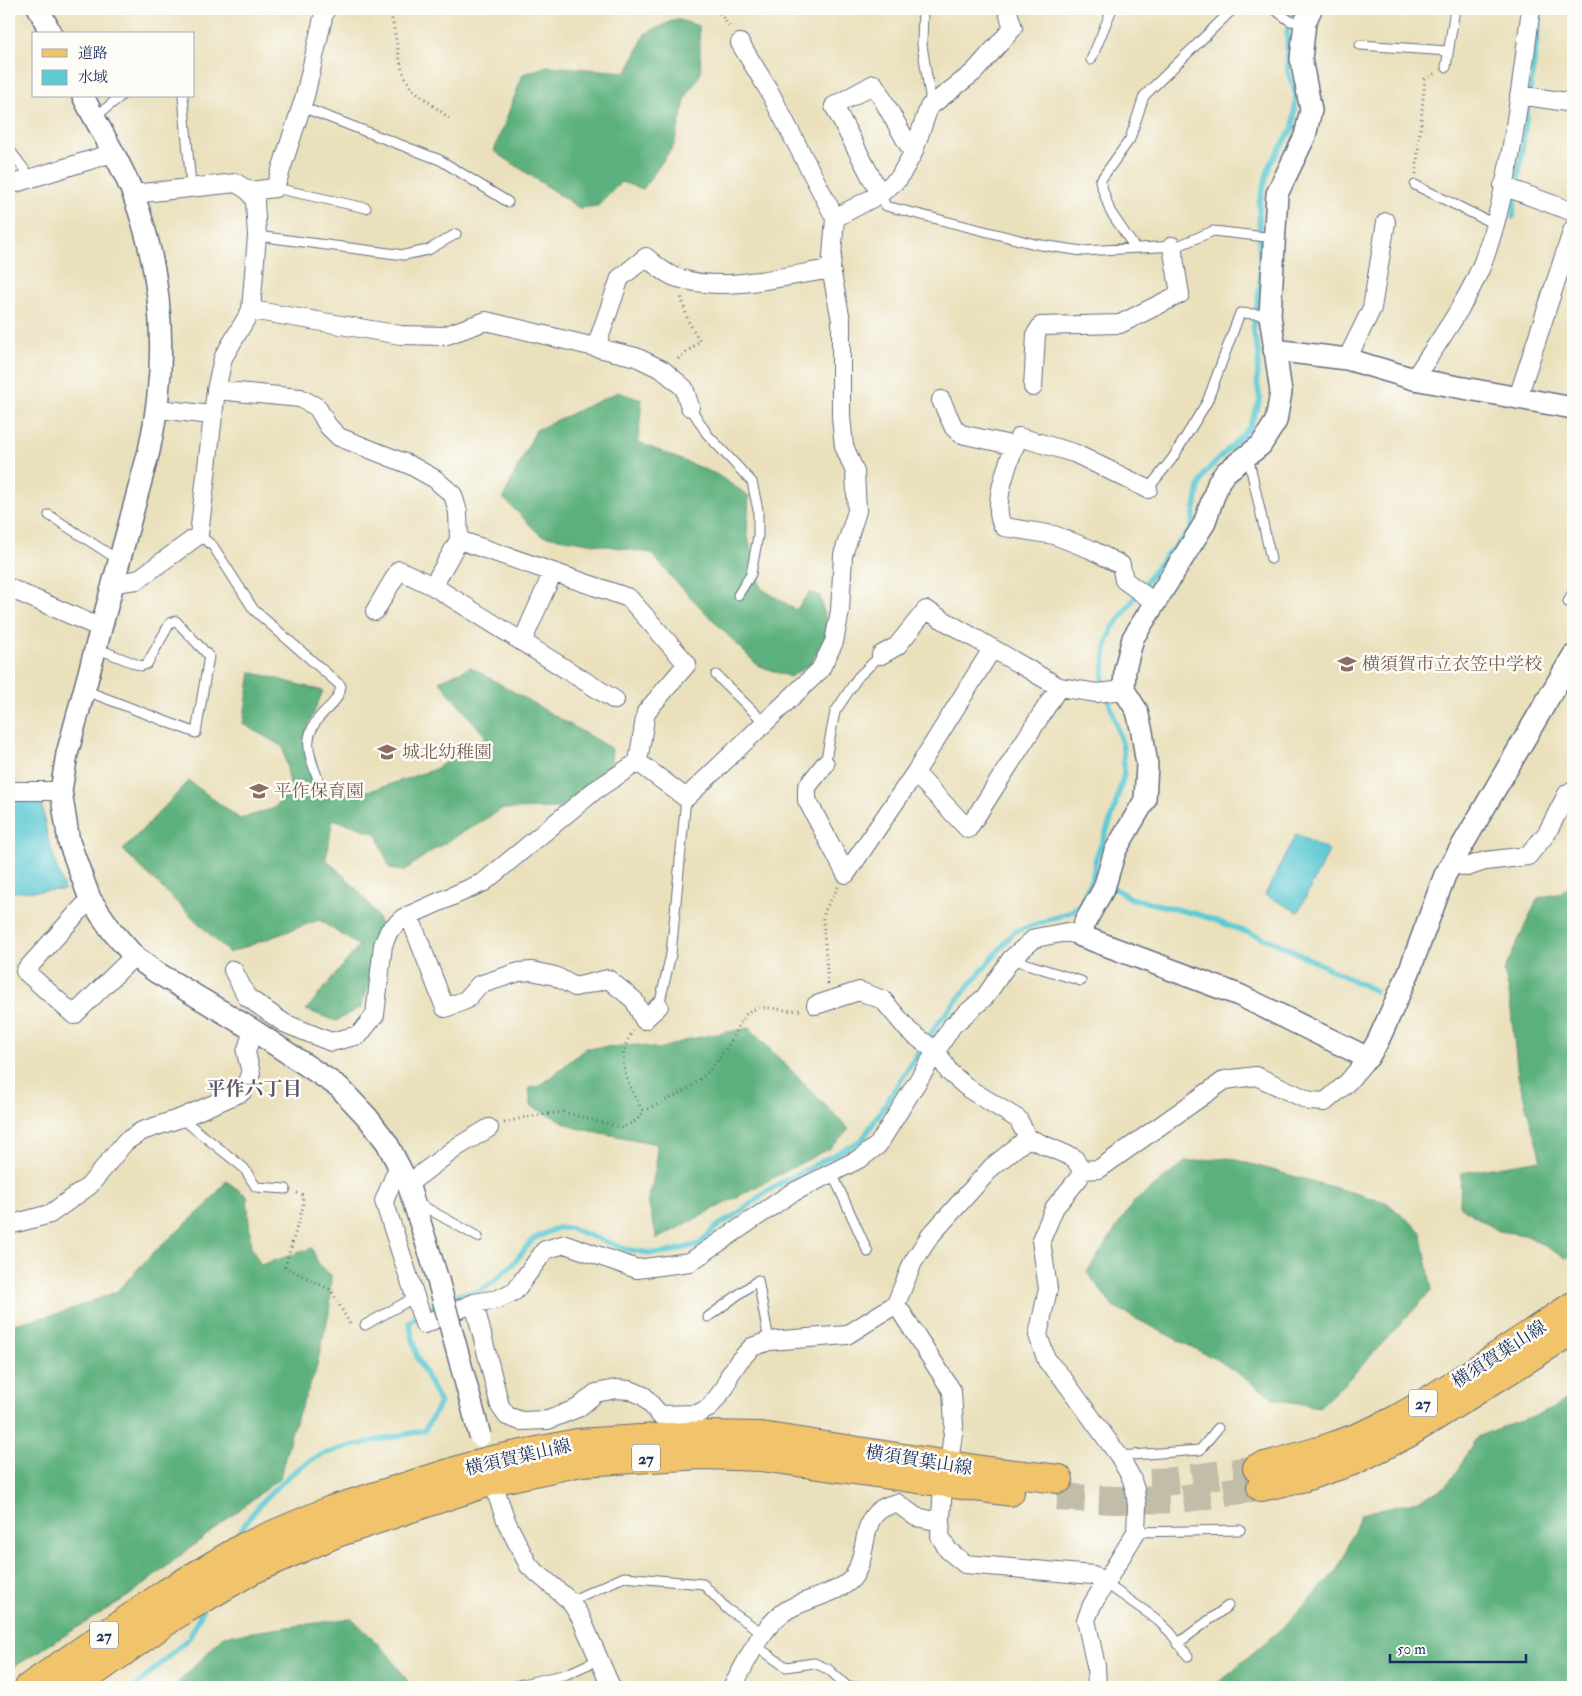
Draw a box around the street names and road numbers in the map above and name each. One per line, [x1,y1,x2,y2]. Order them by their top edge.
street label: 横須賀葉山線 [1448,1315,1551,1393]
road number: 27 [1409,1390,1437,1416]
street label: 横須賀葉山線 [463,1434,573,1481]
street label: 横須賀葉山線 [864,1441,974,1480]
road number: 27 [632,1445,660,1472]
road number: 27 [90,1622,118,1648]

